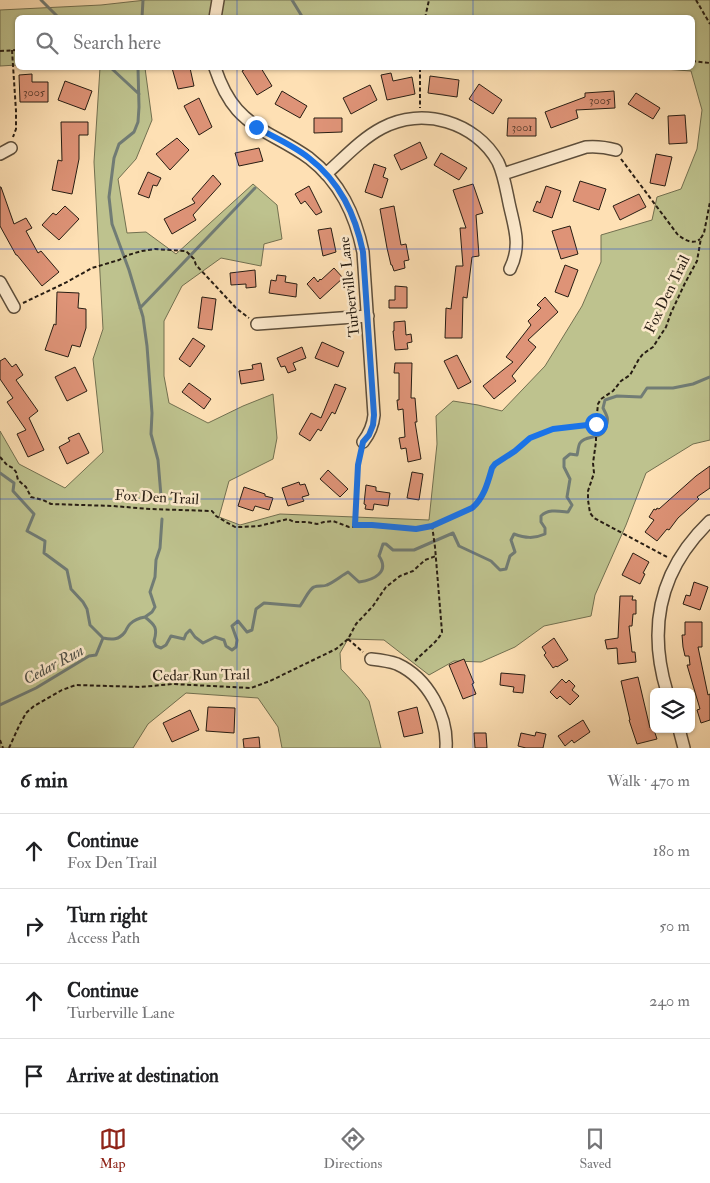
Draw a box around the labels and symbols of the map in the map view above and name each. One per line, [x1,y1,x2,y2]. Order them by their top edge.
house number: 3005 [23,85,46,100]
house number: 3005 [589,93,612,108]
route end [245,116,268,139]
house number: 3001 [511,120,533,135]
street label: Turberville Lane [335,236,364,338]
street label: Fox Den Trail [640,252,695,336]
route start [585,413,608,436]
street label: Fox Den Trail [114,486,200,509]
water label: Cedar Run [20,641,87,689]
street label: Cedar Run Trail [152,665,250,686]

